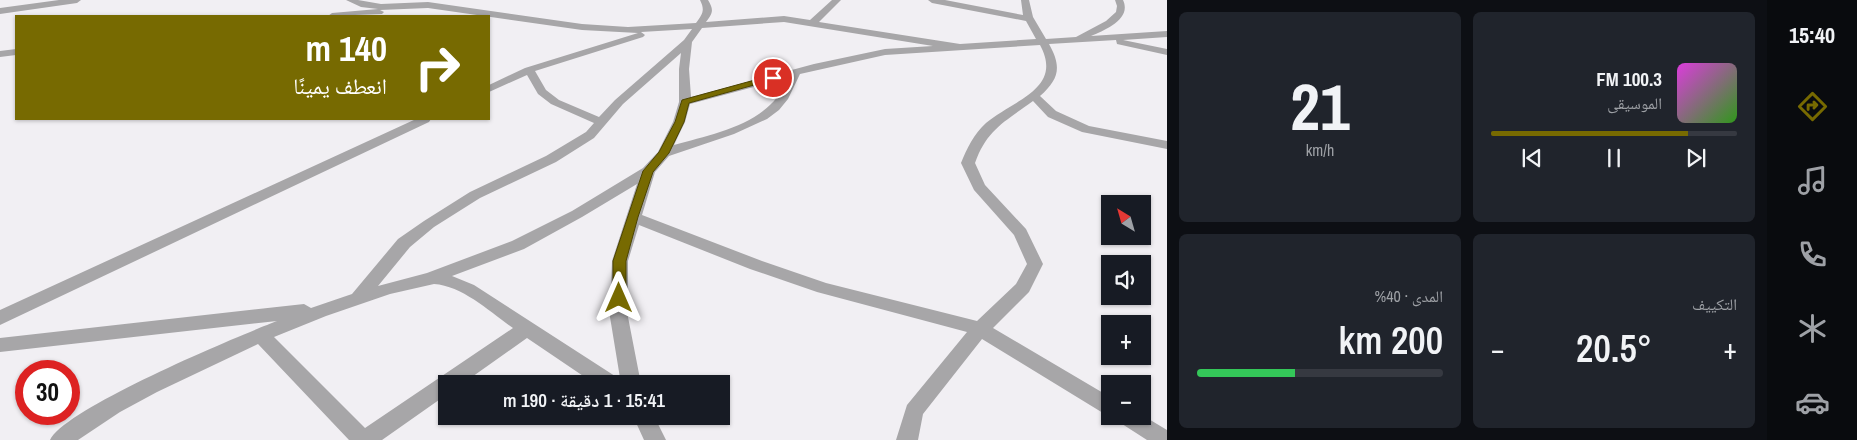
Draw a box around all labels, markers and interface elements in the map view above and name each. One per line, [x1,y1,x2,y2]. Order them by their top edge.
text: 15:40 [1789,20,1835,50]
text: 140 m [306,25,387,72]
icon: right [405,35,470,100]
pin [752,57,794,99]
text: 21 [1290,63,1350,150]
icon: arrive [759,64,787,92]
text: 100.3 FM [1596,66,1662,92]
text: انعطف يمينًا [293,71,387,101]
icon: directions [1795,89,1830,124]
text: الموسيقى [1607,92,1662,114]
text: km/h [1306,139,1334,161]
icon: previous [1518,144,1546,172]
icon: pause [1600,144,1628,172]
icon: next [1682,144,1710,172]
icon: music [1795,163,1830,198]
north arrow [1101,195,1151,245]
map controls [1101,195,1151,425]
icon: phone [1795,237,1830,272]
button: sound [1101,255,1151,305]
position arrow [592,271,644,323]
text: المدى · 40% [1375,285,1443,307]
text: التكييف [1692,293,1737,315]
icon: climate [1795,311,1830,346]
button: + [1101,315,1151,365]
text: 200 km [1339,315,1443,366]
text: 20.5° [1576,323,1652,374]
text: − [1491,330,1504,368]
text: + [1724,330,1737,368]
speed limit sign: 30 [15,360,80,425]
button: − [1101,375,1151,425]
icon: car [1795,385,1830,420]
text: 15:41 · 1 دقيقة · 190 m [503,387,665,413]

